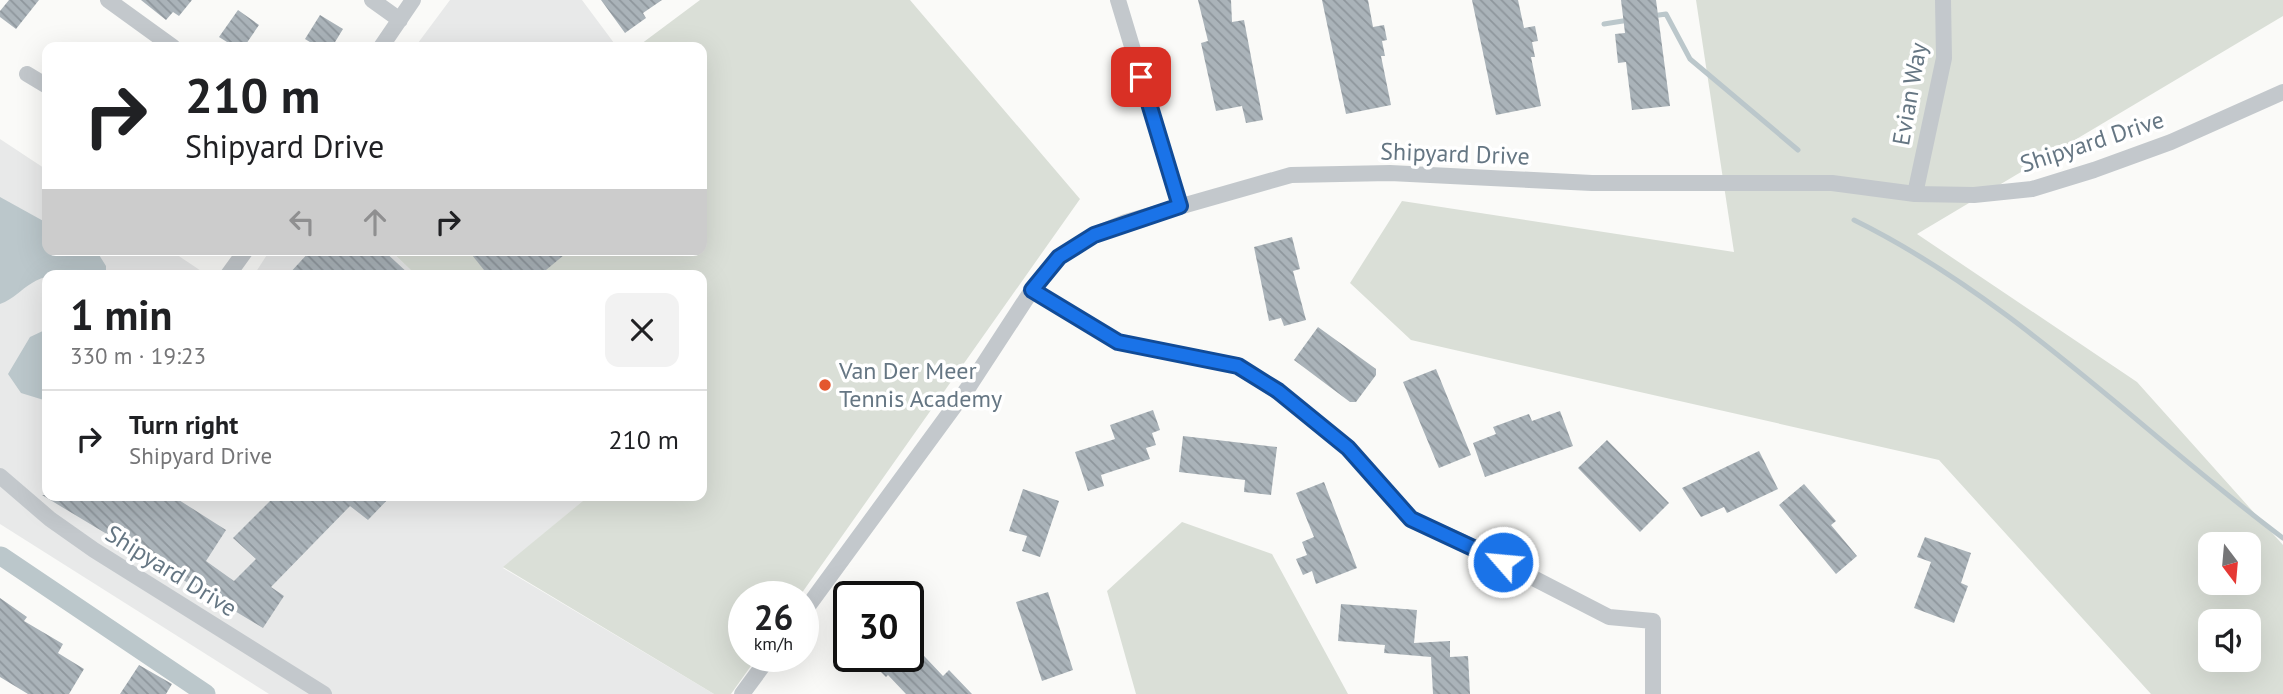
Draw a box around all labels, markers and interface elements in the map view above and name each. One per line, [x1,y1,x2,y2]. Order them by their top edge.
street label: Evian Way [1885,40,1934,148]
pin [1111,47,1171,107]
icon: arrive [1122,58,1160,96]
text: 210 m [185,63,320,127]
icon: right [70,70,161,161]
street label: Shipyard Drive [2016,104,2168,179]
text: Shipyard Drive [185,125,384,167]
street label: Shipyard Drive [1380,135,1530,172]
icon: left [283,203,321,241]
icon: ahead [356,203,394,241]
icon: right [429,203,467,241]
text: 1 min [70,287,172,342]
button: close [605,293,679,367]
text: 330 m · 19:23 [70,341,206,370]
place label: Van Der Meer Tennis Academy [838,355,1002,414]
marker: Van Der Meer Tennis Academy [817,377,833,393]
text: Turn right [129,408,238,441]
icon: right [70,420,108,458]
text: 210 m [608,423,679,456]
text: Shipyard Drive [129,441,272,470]
street label: Shipyard Drive [100,518,243,623]
position arrow [1466,525,1540,599]
north arrow [2198,532,2261,595]
map controls [2198,532,2261,672]
speed limit sign: 30 [833,581,924,672]
text: 26 [754,594,793,640]
button: sound [2198,609,2261,672]
text: km/h [754,632,793,655]

